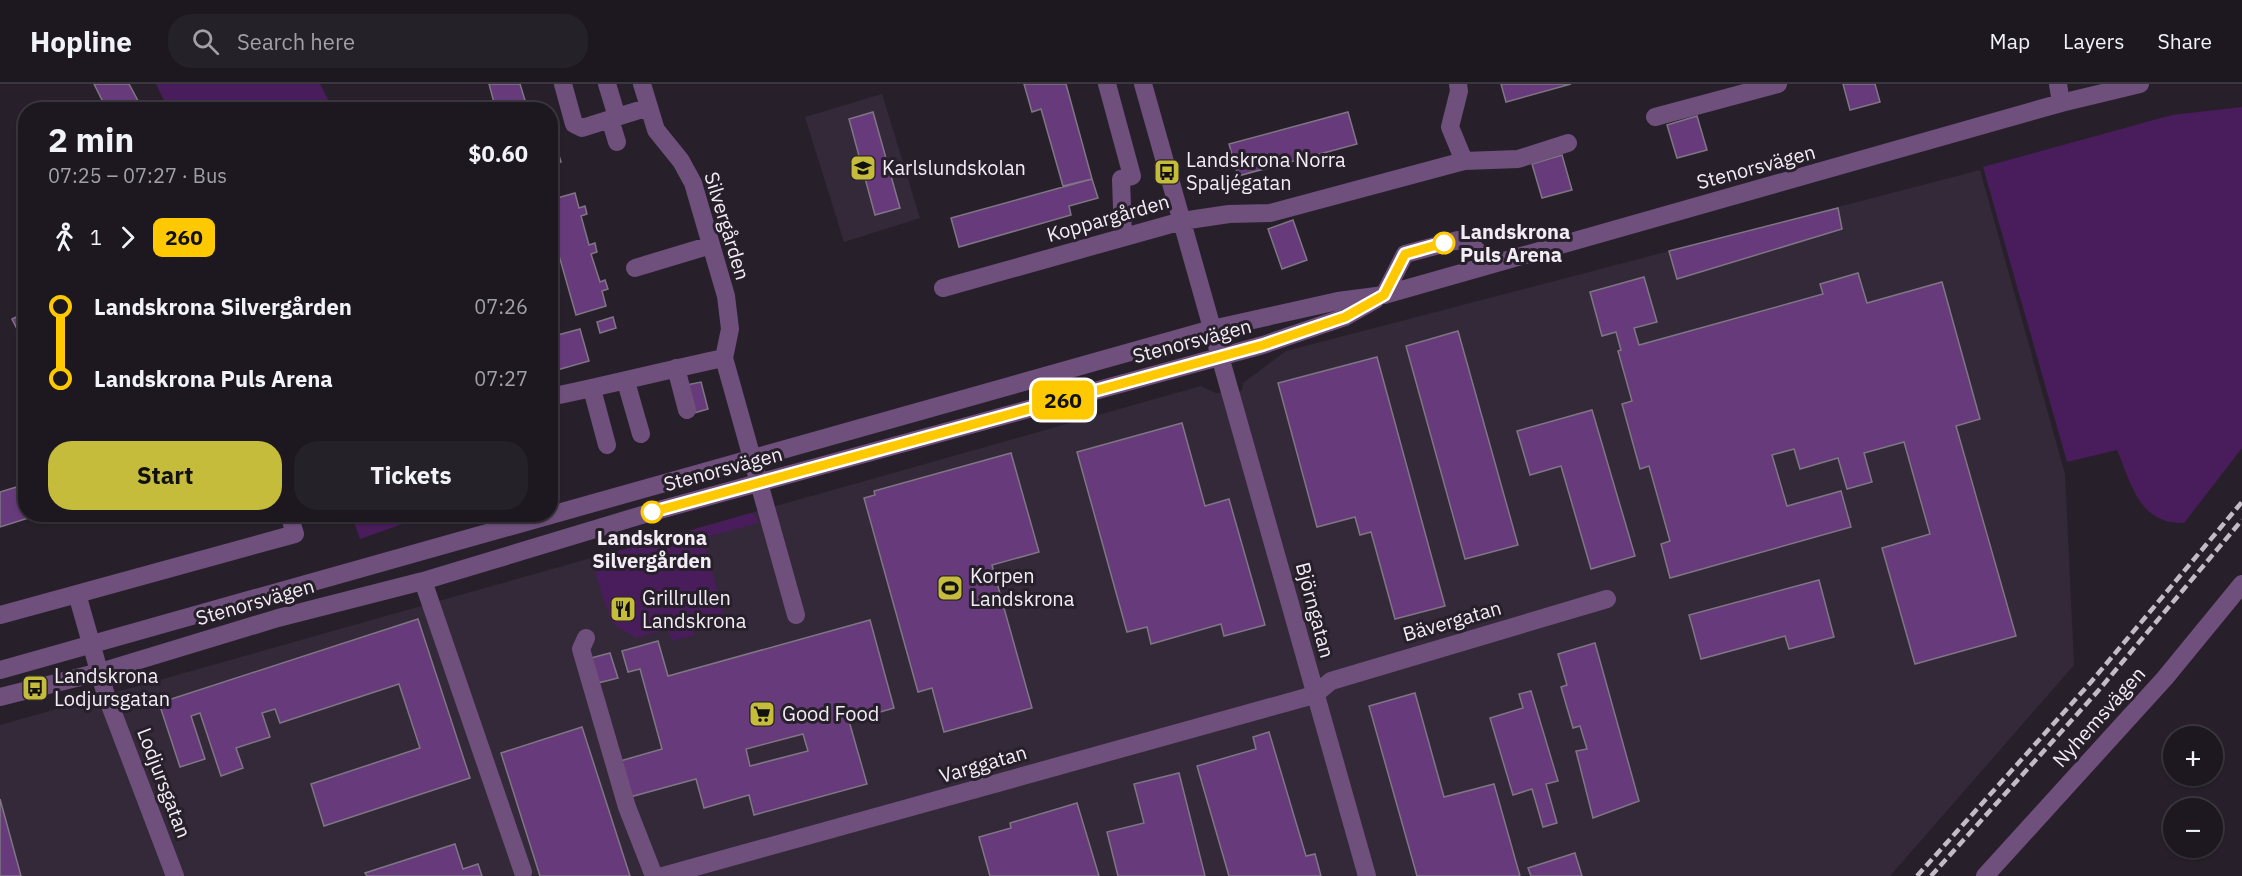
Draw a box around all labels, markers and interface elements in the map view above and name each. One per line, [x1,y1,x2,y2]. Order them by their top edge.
search box [168,14,588,68]
text: Hopline [30,23,132,60]
icon: search [189,25,222,58]
text: Search here [237,27,355,56]
text: Map [1990,27,2030,55]
text: Layers [2063,27,2125,55]
text: Share [2158,27,2212,55]
text: 2 min [48,118,134,161]
street label: Stenorsvägen [1693,138,1818,195]
text: $0.60 [468,139,528,168]
place label: Landskrona Norra Spaljégatan [1186,146,1346,196]
school or university icon: Karlslundskolan [848,153,878,183]
place label: Karlslundskolan [882,154,1026,181]
bus stop icon: Landskrona Norra Spaljégatan [1152,157,1182,187]
text: 07:25 – 07:27 · Bus [48,162,227,189]
street label: Silvergården [698,168,757,283]
street label: Koppargården [1043,187,1172,248]
place label: Landskrona Puls Arena [1460,218,1570,268]
icon: walk [48,221,81,254]
icon: forward [111,221,144,254]
text: 260 [165,223,203,251]
text: 1 [90,224,102,251]
marker: Landskrona Puls Arena [1433,232,1455,254]
text: Landskrona Silvergården [94,292,352,321]
text: 07:26 [474,293,528,320]
street label: Stenorsvägen [1129,312,1254,369]
text: Landskrona Puls Arena [94,364,333,393]
text: 07:27 [474,365,528,392]
line badge: 260 [1028,380,1098,420]
text: 260 [1044,386,1082,414]
street label: Stenorsvägen [660,440,785,497]
button: Start [48,441,282,510]
button: Tickets [294,441,528,510]
marker: Landskrona Silvergården [641,501,663,523]
place label: Landskrona Silvergården [592,524,712,574]
street label: Björngatan [1290,559,1341,661]
place label: Korpen Landskrona [970,562,1075,612]
street label: Stenorsvägen [192,572,317,631]
sports icon: Korpen Landskrona [935,573,965,603]
place label: Grillrullen Landskrona [642,584,747,634]
restaurant icon: Grillrullen Landskrona [608,594,638,624]
street label: Bävergatan [1399,594,1504,647]
street label: Nyhemsvägen [2046,661,2151,773]
place label: Landskrona Lodjursgatan [54,662,170,712]
bus stop icon: Landskrona Lodjursgatan [20,673,50,703]
supermarket icon: Good Food [747,699,777,729]
place label: Good Food [782,700,879,727]
street label: Lodjursgatan [131,724,198,842]
map controls [2163,726,2223,858]
button: + [2163,726,2223,786]
street label: Varggatan [936,738,1030,789]
button: − [2163,798,2223,858]

